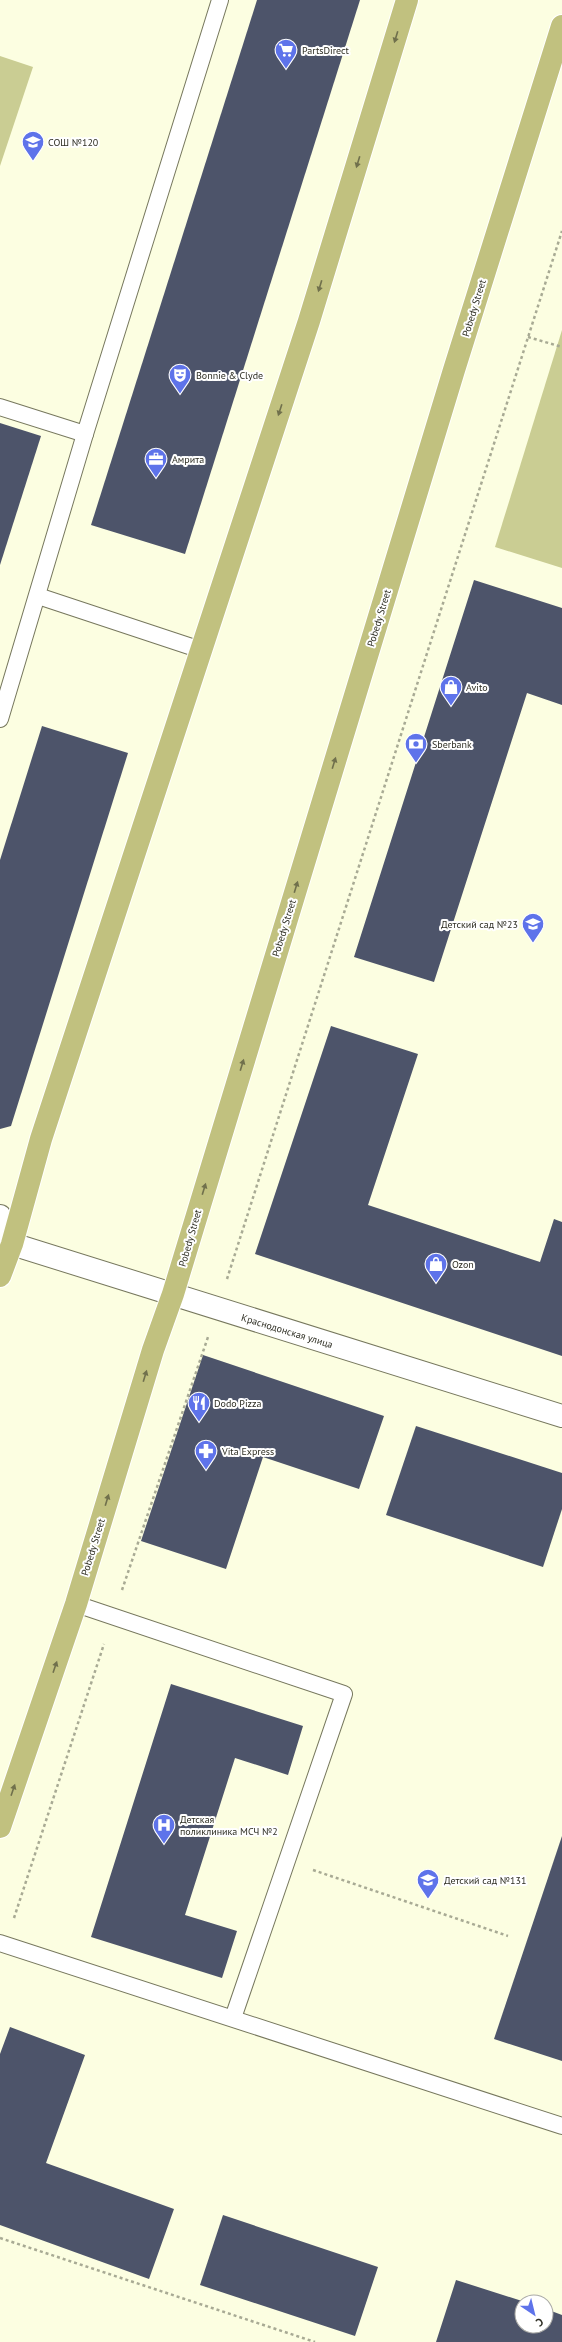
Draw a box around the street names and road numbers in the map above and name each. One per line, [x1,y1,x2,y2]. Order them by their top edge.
street label: Pobedy Street [459,277,489,338]
street label: Pobedy Street [364,587,394,648]
street label: Pobedy Street [269,897,299,958]
street label: Pobedy Street [176,1207,205,1268]
street label: Краснодонская улица [240,1311,334,1351]
street label: Pobedy Street [78,1516,108,1577]

